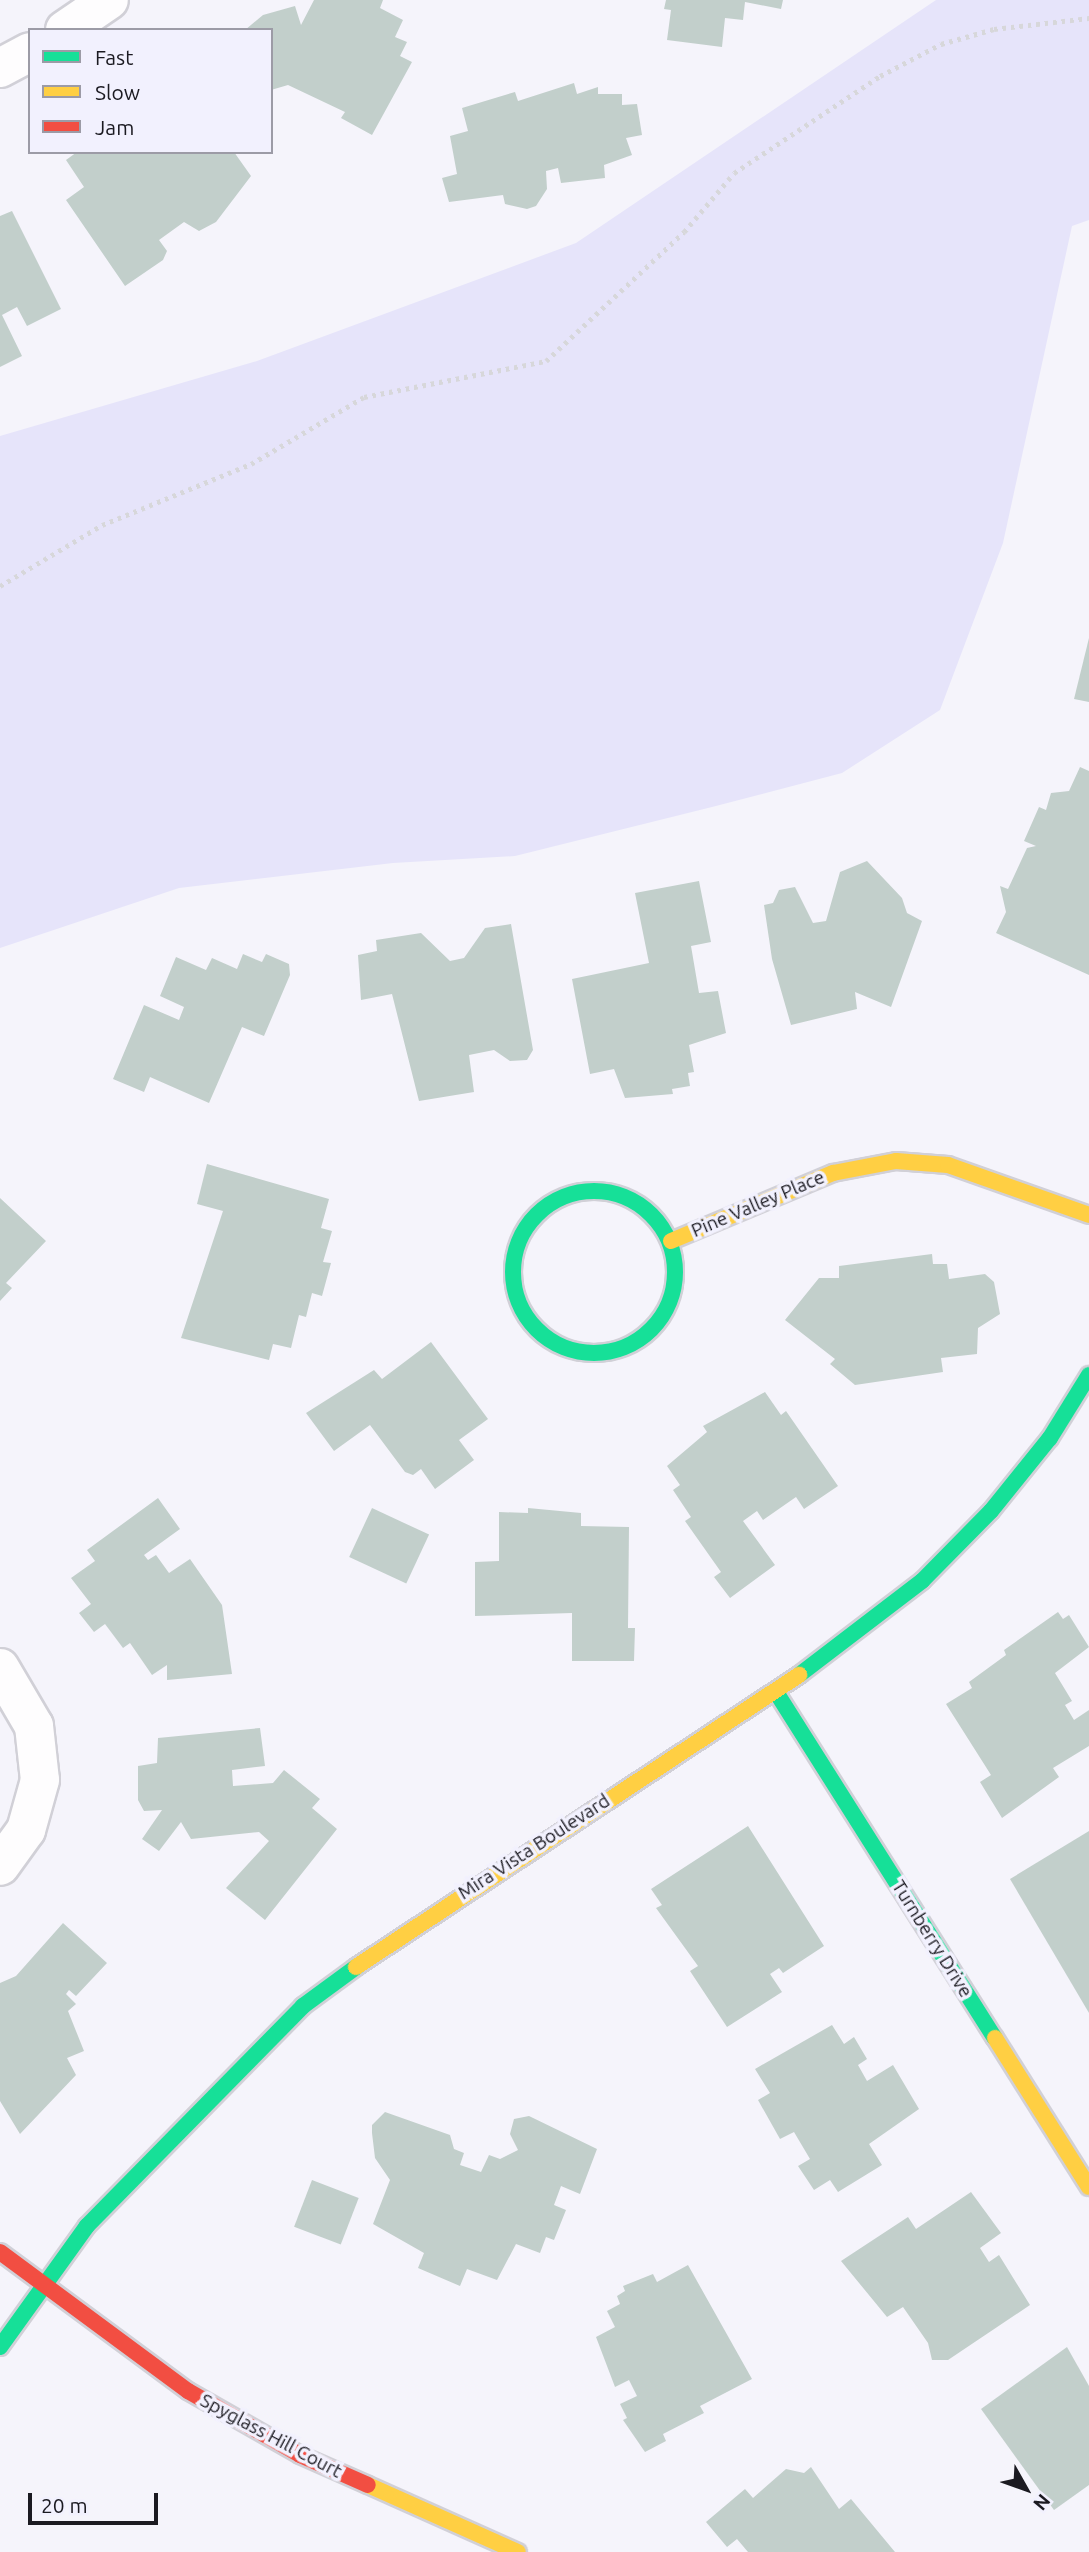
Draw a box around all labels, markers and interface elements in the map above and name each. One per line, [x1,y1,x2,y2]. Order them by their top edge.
legend [28,28,273,154]
text: Fast [95,45,133,69]
text: Slow [95,80,140,104]
text: Jam [95,115,134,139]
street label: Pine Valley Place [688,1166,828,1242]
street label: Mira Vista Boulevard [454,1789,614,1905]
street label: Turnberry Drive [887,1876,977,2002]
street label: Spyglass Hill Court [196,2389,346,2483]
north arrow [991,2454,1061,2524]
scale bar [32,2478,161,2522]
text: N [1029,2490,1055,2515]
text: 20 m [41,2493,88,2517]

